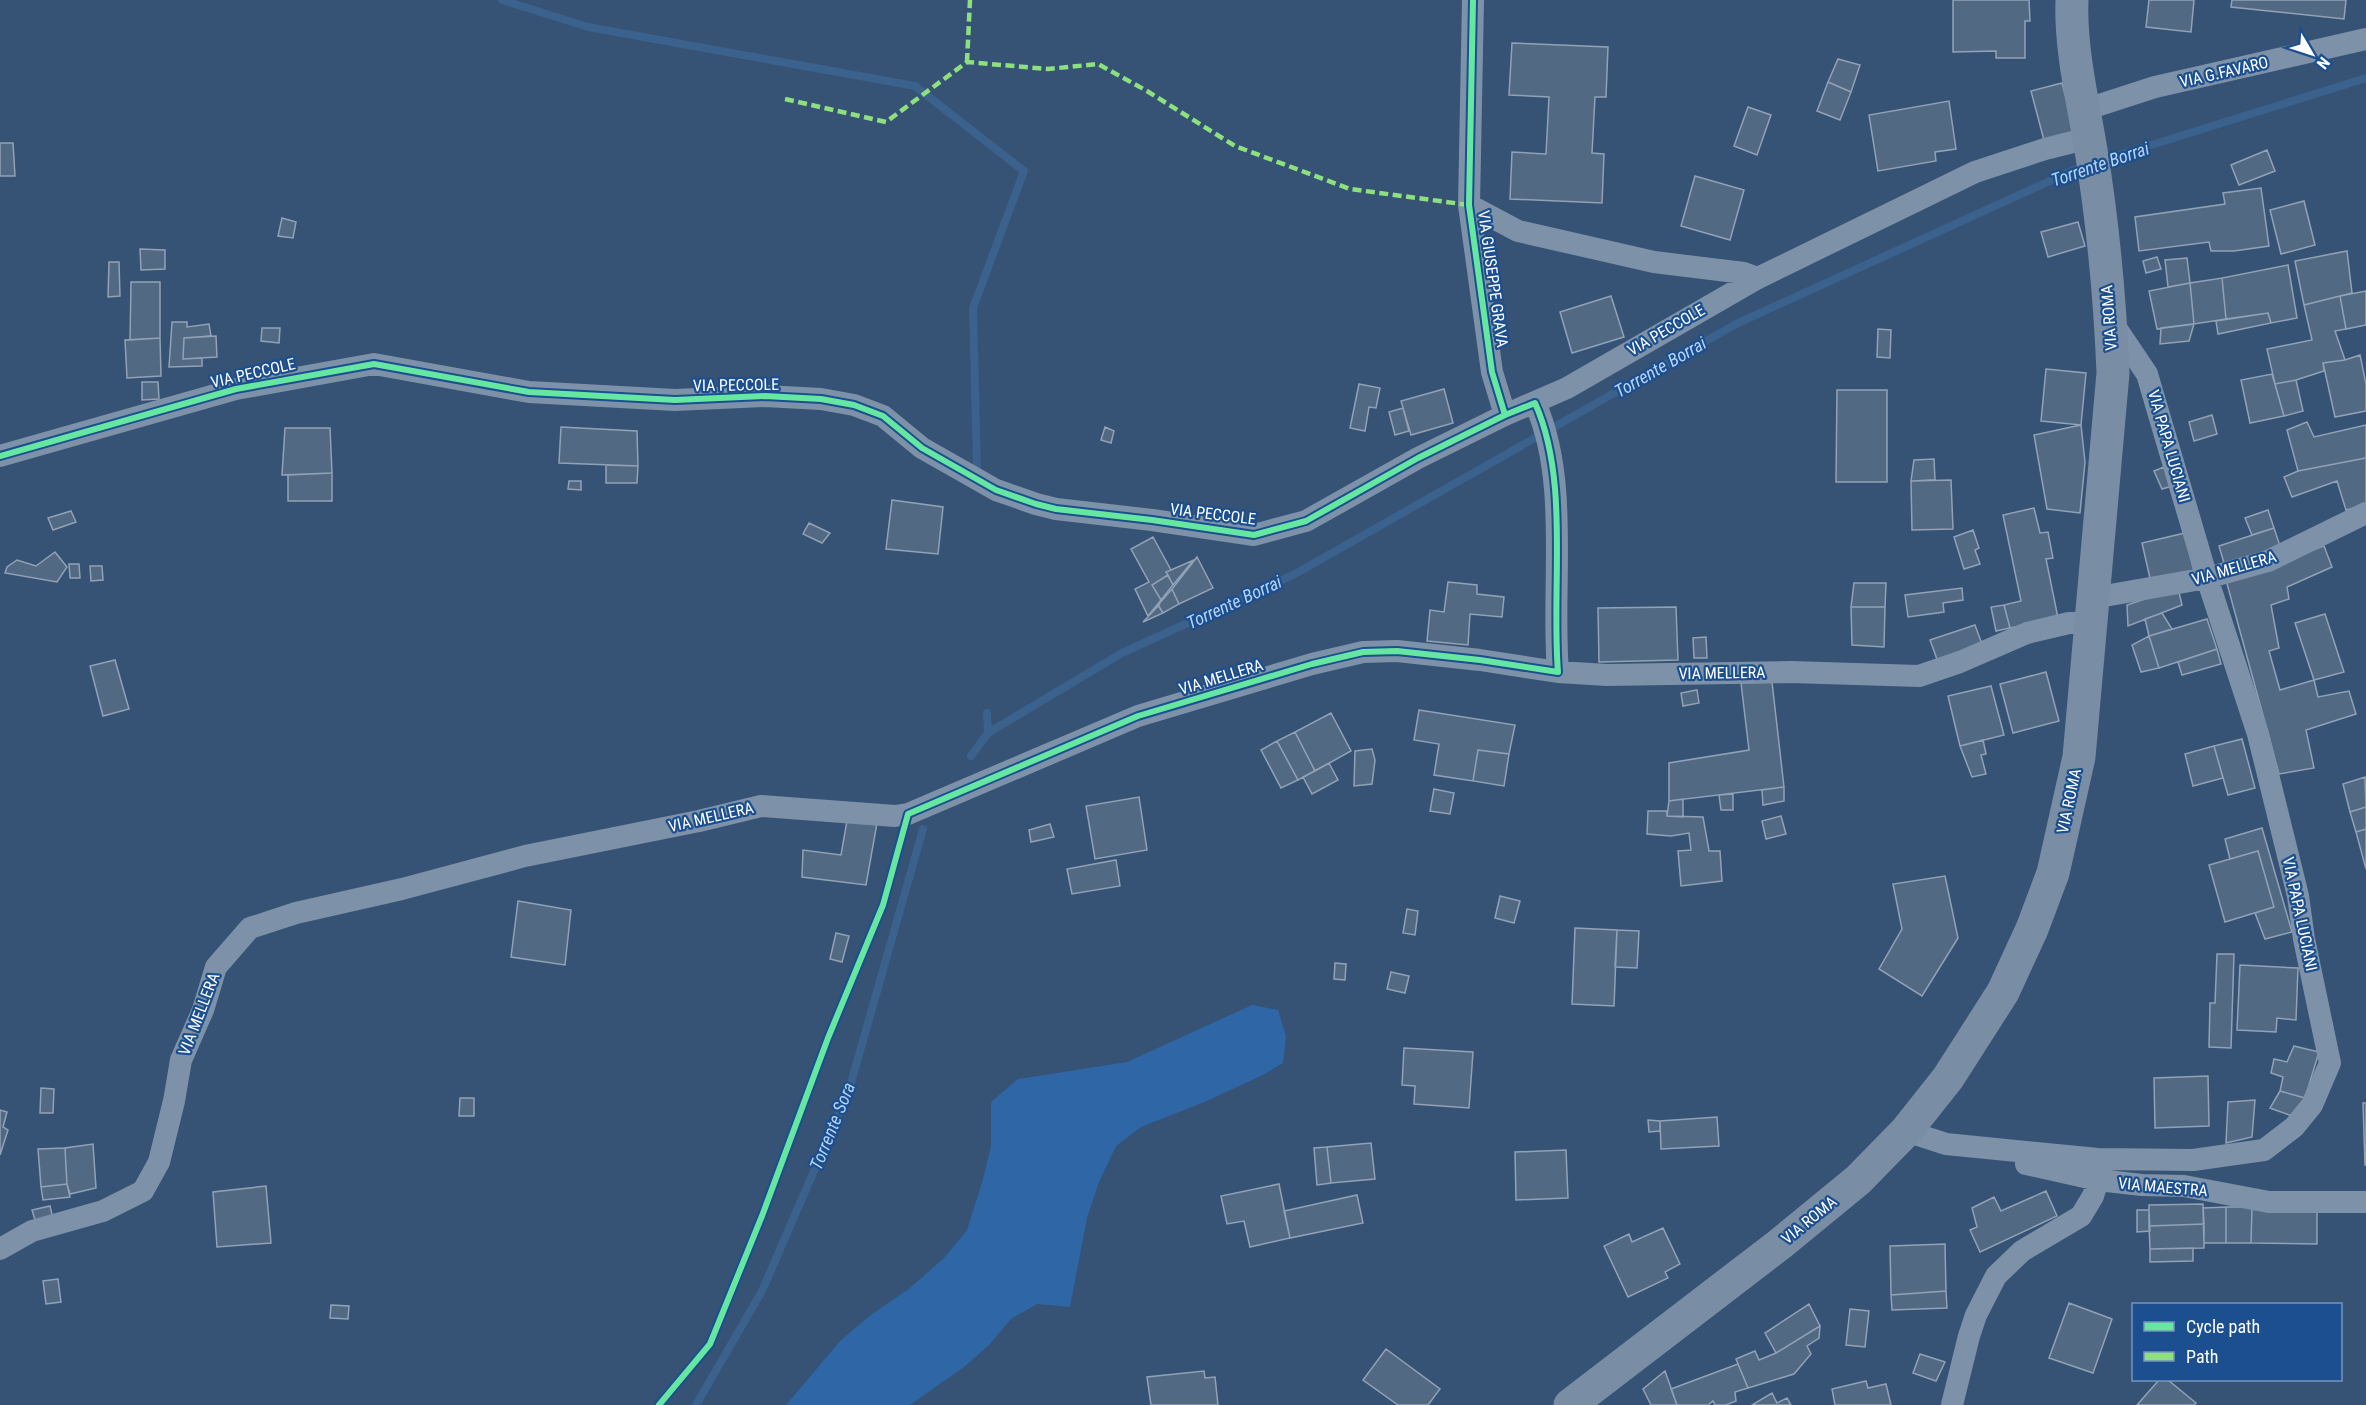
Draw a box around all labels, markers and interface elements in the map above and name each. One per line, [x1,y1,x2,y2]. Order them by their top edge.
north arrow [2282,24,2342,84]
street label: VIA G.FAVARO [2178,53,2270,91]
text: N [2313,53,2334,73]
water label: Torrente Borrai [2048,137,2153,191]
street label: VIA GIUSEPPE GRAVA [1474,209,1512,349]
street label: VIA ROMA [2097,285,2121,351]
street label: VIA PECCOLE [1624,300,1708,360]
water label: Torrente Borrai [1610,332,1710,402]
street label: VIA PECCOLE [209,354,297,392]
street label: VIA PECCOLE [693,375,779,395]
street label: VIA PAPA LUCIANI [2144,388,2194,504]
street label: VIA PECCOLE [1169,499,1257,529]
street label: VIA MELLERA [2190,547,2278,589]
water label: Torrente Borrai [1183,570,1286,633]
street label: VIA MELLERA [1177,655,1265,699]
street label: VIA MELLERA [1678,663,1766,683]
street label: VIA ROMA [2053,767,2085,835]
street label: VIA MELLERA [667,798,755,836]
street label: VIA PAPA LUCIANI [2279,855,2321,973]
street label: VIA MELLERA [175,970,223,1058]
water label: Torrente Sora [805,1079,859,1173]
street label: VIA MAESTRA [2117,1174,2209,1200]
street label: VIA ROMA [1778,1192,1840,1248]
legend [2132,1303,2342,1381]
text: Cycle path [2186,1316,2260,1337]
text: Path [2186,1346,2219,1367]

